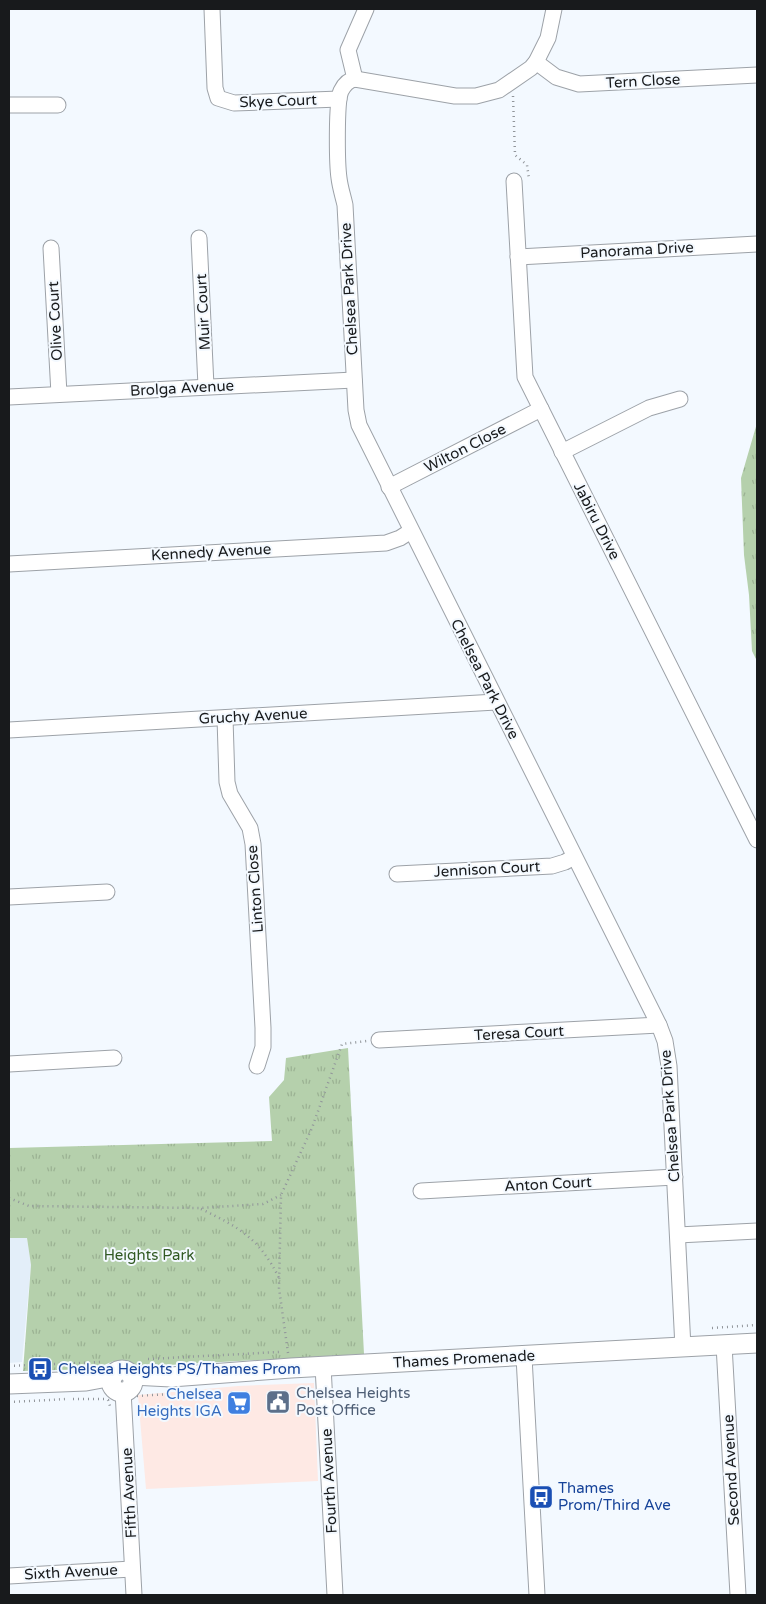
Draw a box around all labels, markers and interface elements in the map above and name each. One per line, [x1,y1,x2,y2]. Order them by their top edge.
street label: Tern Close [605,70,681,92]
street label: Skye Court [239,91,317,111]
street label: Chelsea Park Drive [337,222,361,356]
street label: Panorama Drive [580,238,694,262]
street label: Muir Court [192,273,214,351]
street label: Olive Court [44,280,66,361]
street label: Brolga Avenue [130,376,234,400]
street label: Wilton Close [421,420,509,476]
street label: Jabiru Drive [570,479,624,563]
street label: Kennedy Avenue [150,540,272,564]
street label: Chelsea Park Drive [447,616,523,742]
street label: Gruchy Avenue [198,704,308,728]
street label: Linton Close [243,844,267,934]
street label: Jennison Court [433,857,541,881]
street label: Teresa Court [474,1022,565,1044]
street label: Chelsea Park Drive [656,1049,684,1183]
street label: Anton Court [504,1173,593,1195]
park label: Heights Park [104,1246,194,1264]
street label: Thames Promenade [392,1346,536,1372]
bus stop icon: Chelsea Heights PS/Thames Prom [27,1356,53,1382]
place label: Chelsea Heights PS/Thames Prom [58,1360,301,1378]
place label: Chelsea Heights Post Office [296,1384,411,1419]
place label: Chelsea Heights IGA [137,1385,222,1420]
public building icon: Chelsea Heights Post Office [265,1389,291,1415]
supermarket icon: Chelsea Heights IGA [226,1390,252,1416]
street label: Second Avenue [719,1414,743,1526]
street label: Fourth Avenue [317,1428,341,1534]
street label: Fifth Avenue [118,1447,140,1539]
place label: Thames Prom/Third Ave [558,1479,671,1514]
bus stop icon: Thames Prom/Third Ave [528,1484,554,1510]
street label: Sixth Avenue [24,1561,118,1583]

